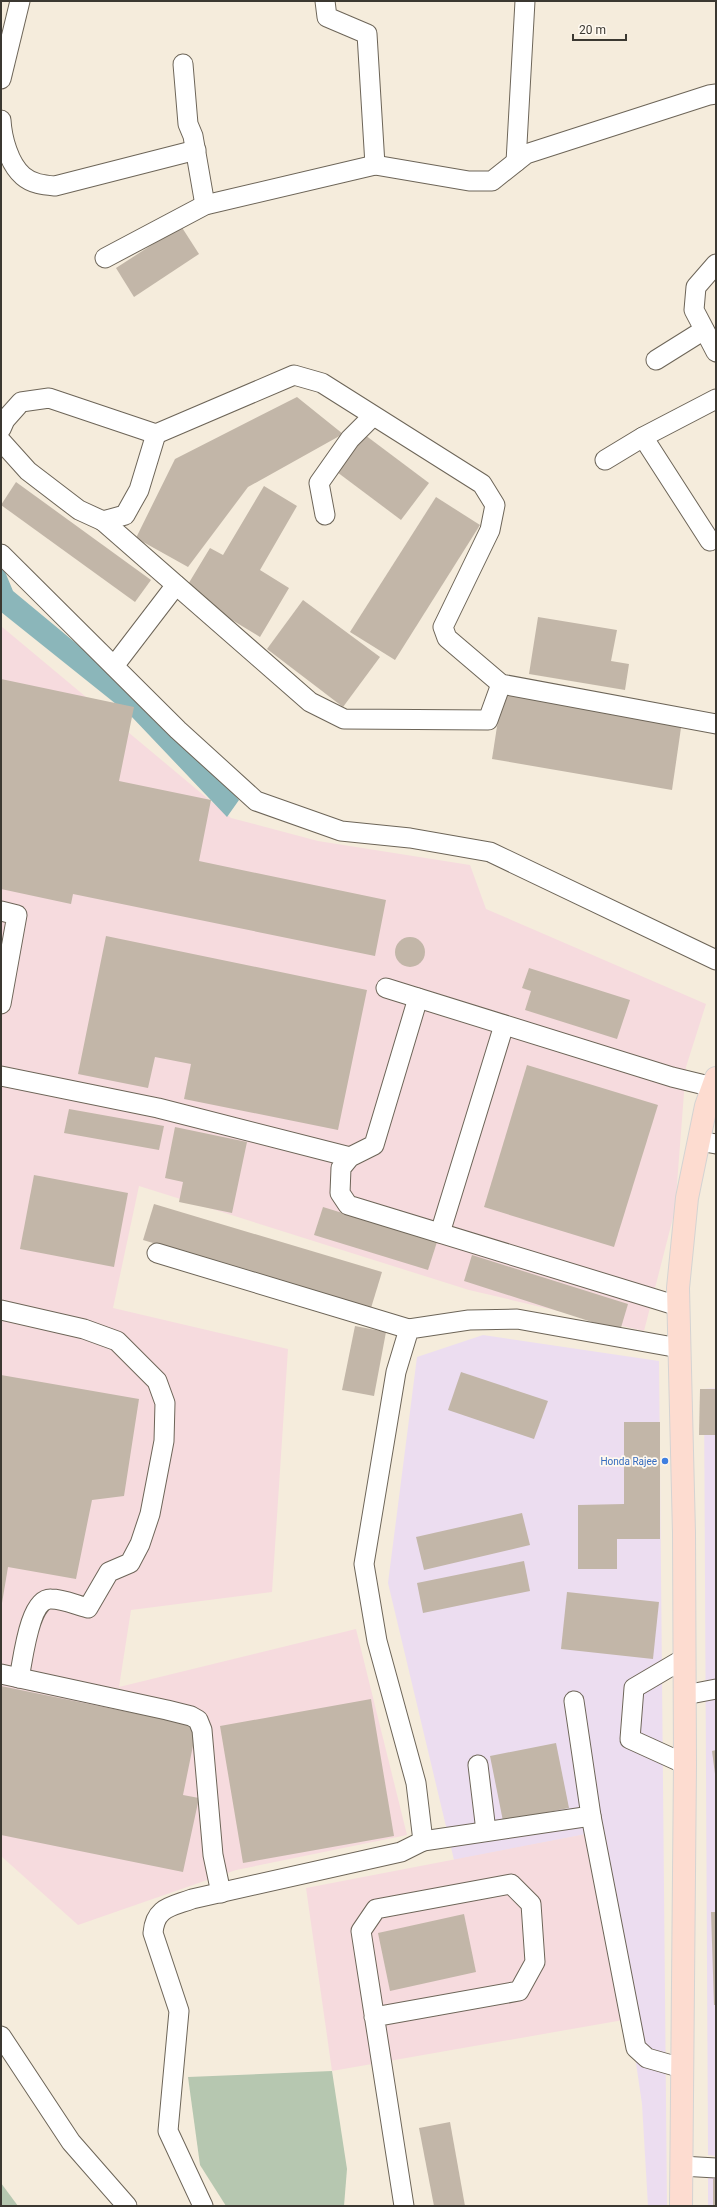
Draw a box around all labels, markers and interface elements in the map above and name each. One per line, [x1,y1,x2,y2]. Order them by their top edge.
scale bar [573,16,626,42]
text: 20 m [579,23,606,37]
place label: Honda Rajee [600,1456,657,1467]
marker: Honda Rajee [660,1456,670,1466]

